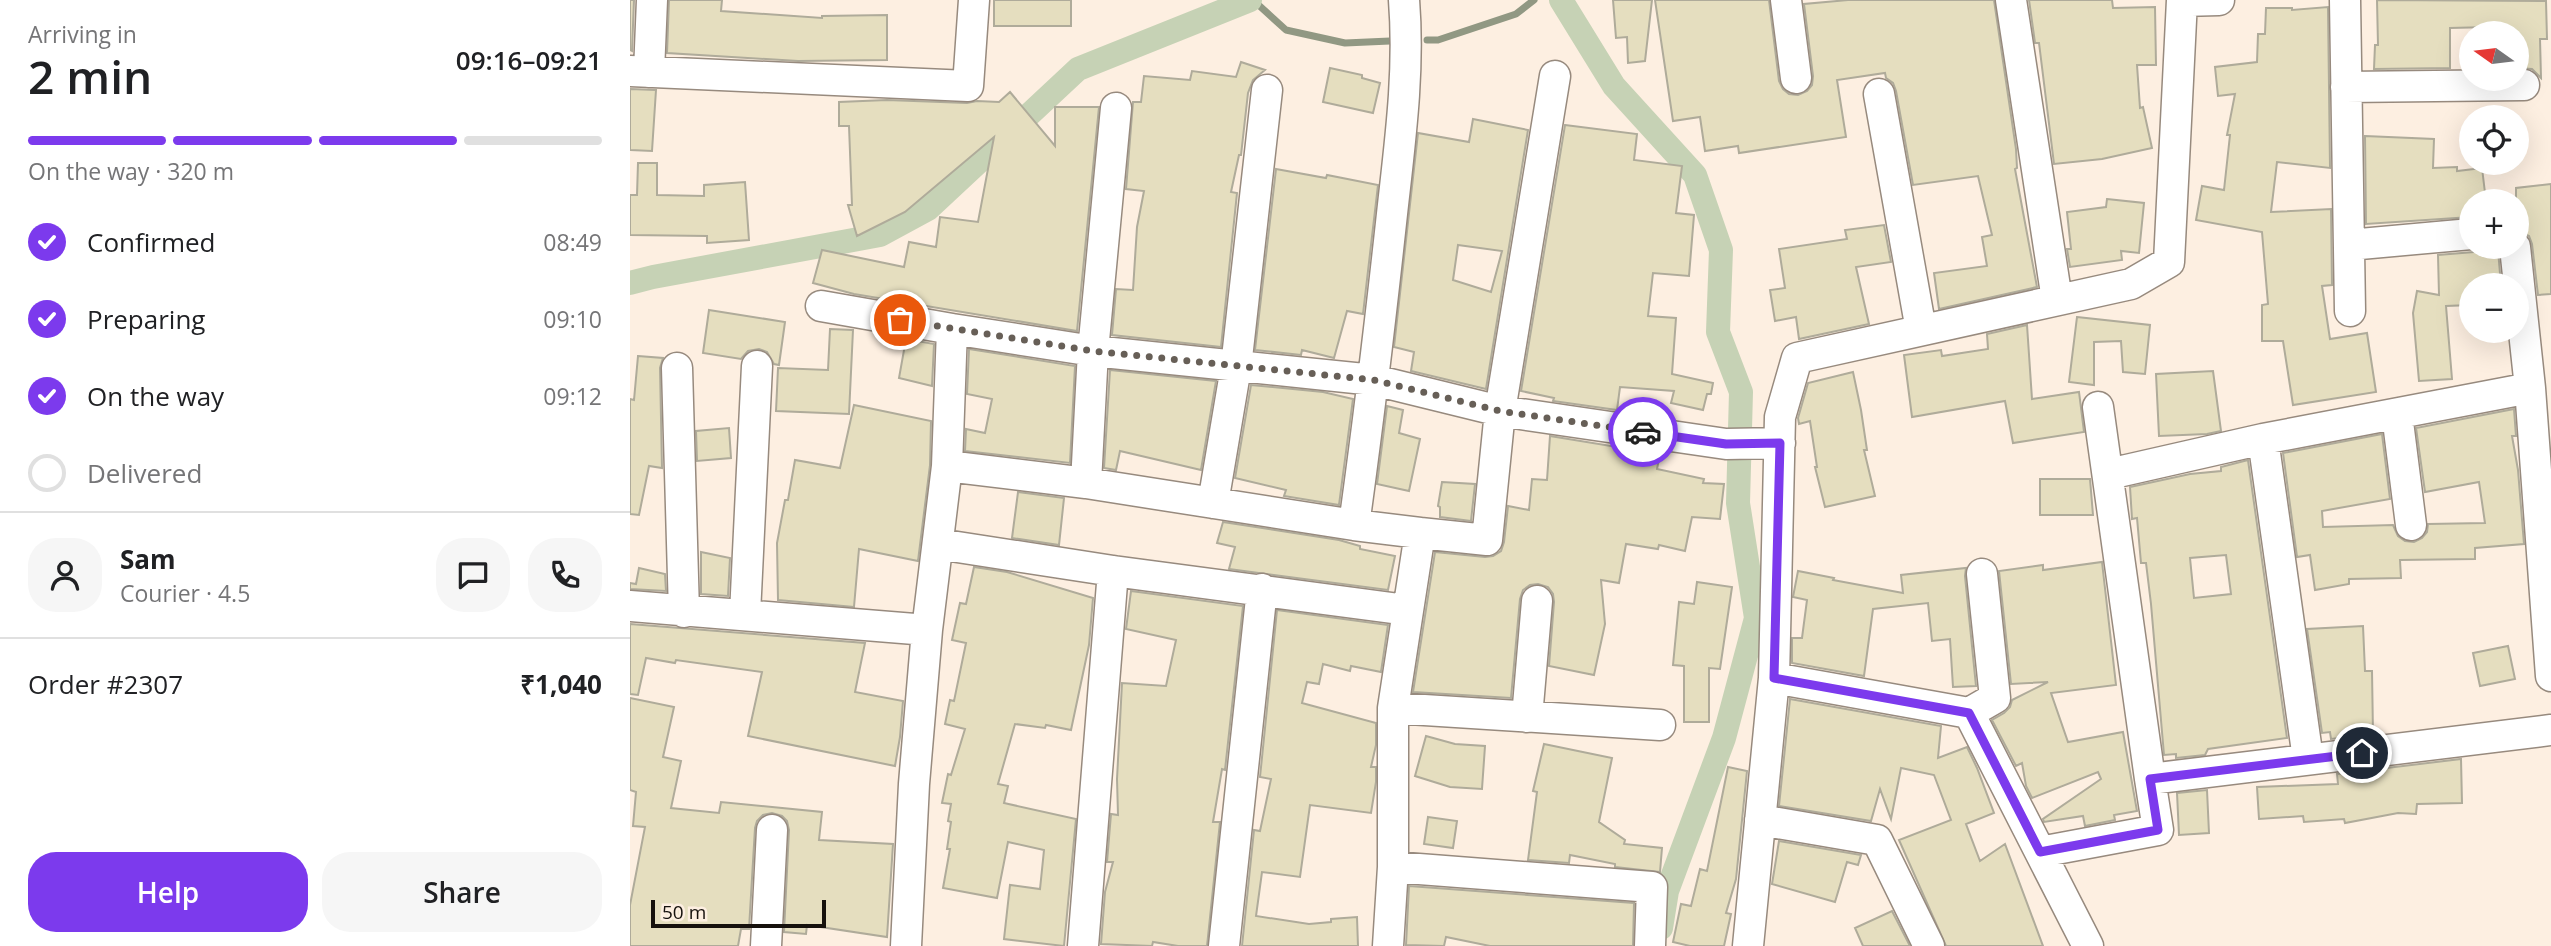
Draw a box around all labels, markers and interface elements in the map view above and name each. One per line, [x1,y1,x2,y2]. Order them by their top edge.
text: Arriving in [28,18,137,50]
north arrow [2459,21,2529,91]
map controls [2459,21,2529,343]
text: 09:16–09:21 [456,42,602,78]
text: 2 min [28,45,152,107]
button: locate [2459,105,2529,175]
text: On the way · 320 m [28,155,234,187]
button: + [2459,189,2529,259]
icon: check [28,223,66,261]
text: Confirmed [87,224,215,260]
text: 08:49 [543,226,602,258]
button: − [2459,273,2529,343]
pin [870,290,930,350]
icon: check [28,300,66,338]
text: Preparing [87,301,205,337]
icon: bag [881,301,919,339]
text: 09:10 [543,303,602,335]
icon: check [28,377,66,415]
text: On the way [87,378,224,414]
text: 09:12 [543,380,602,412]
courier [1608,397,1678,467]
icon: car [1624,413,1662,451]
text: Delivered [87,455,202,491]
button: person [28,538,102,612]
button: chat [436,538,510,612]
button: phone [528,538,602,612]
text: Sam [120,541,176,577]
text: Courier · 4.5 [120,577,250,609]
text: Order #2307 [28,666,183,702]
text: ₹1,040 [520,666,602,702]
pin [2332,723,2392,783]
icon: home [2343,734,2381,772]
button: Help [28,852,308,932]
button: Share [322,852,602,932]
scale bar [651,897,826,929]
text: 50 m [662,899,706,925]

